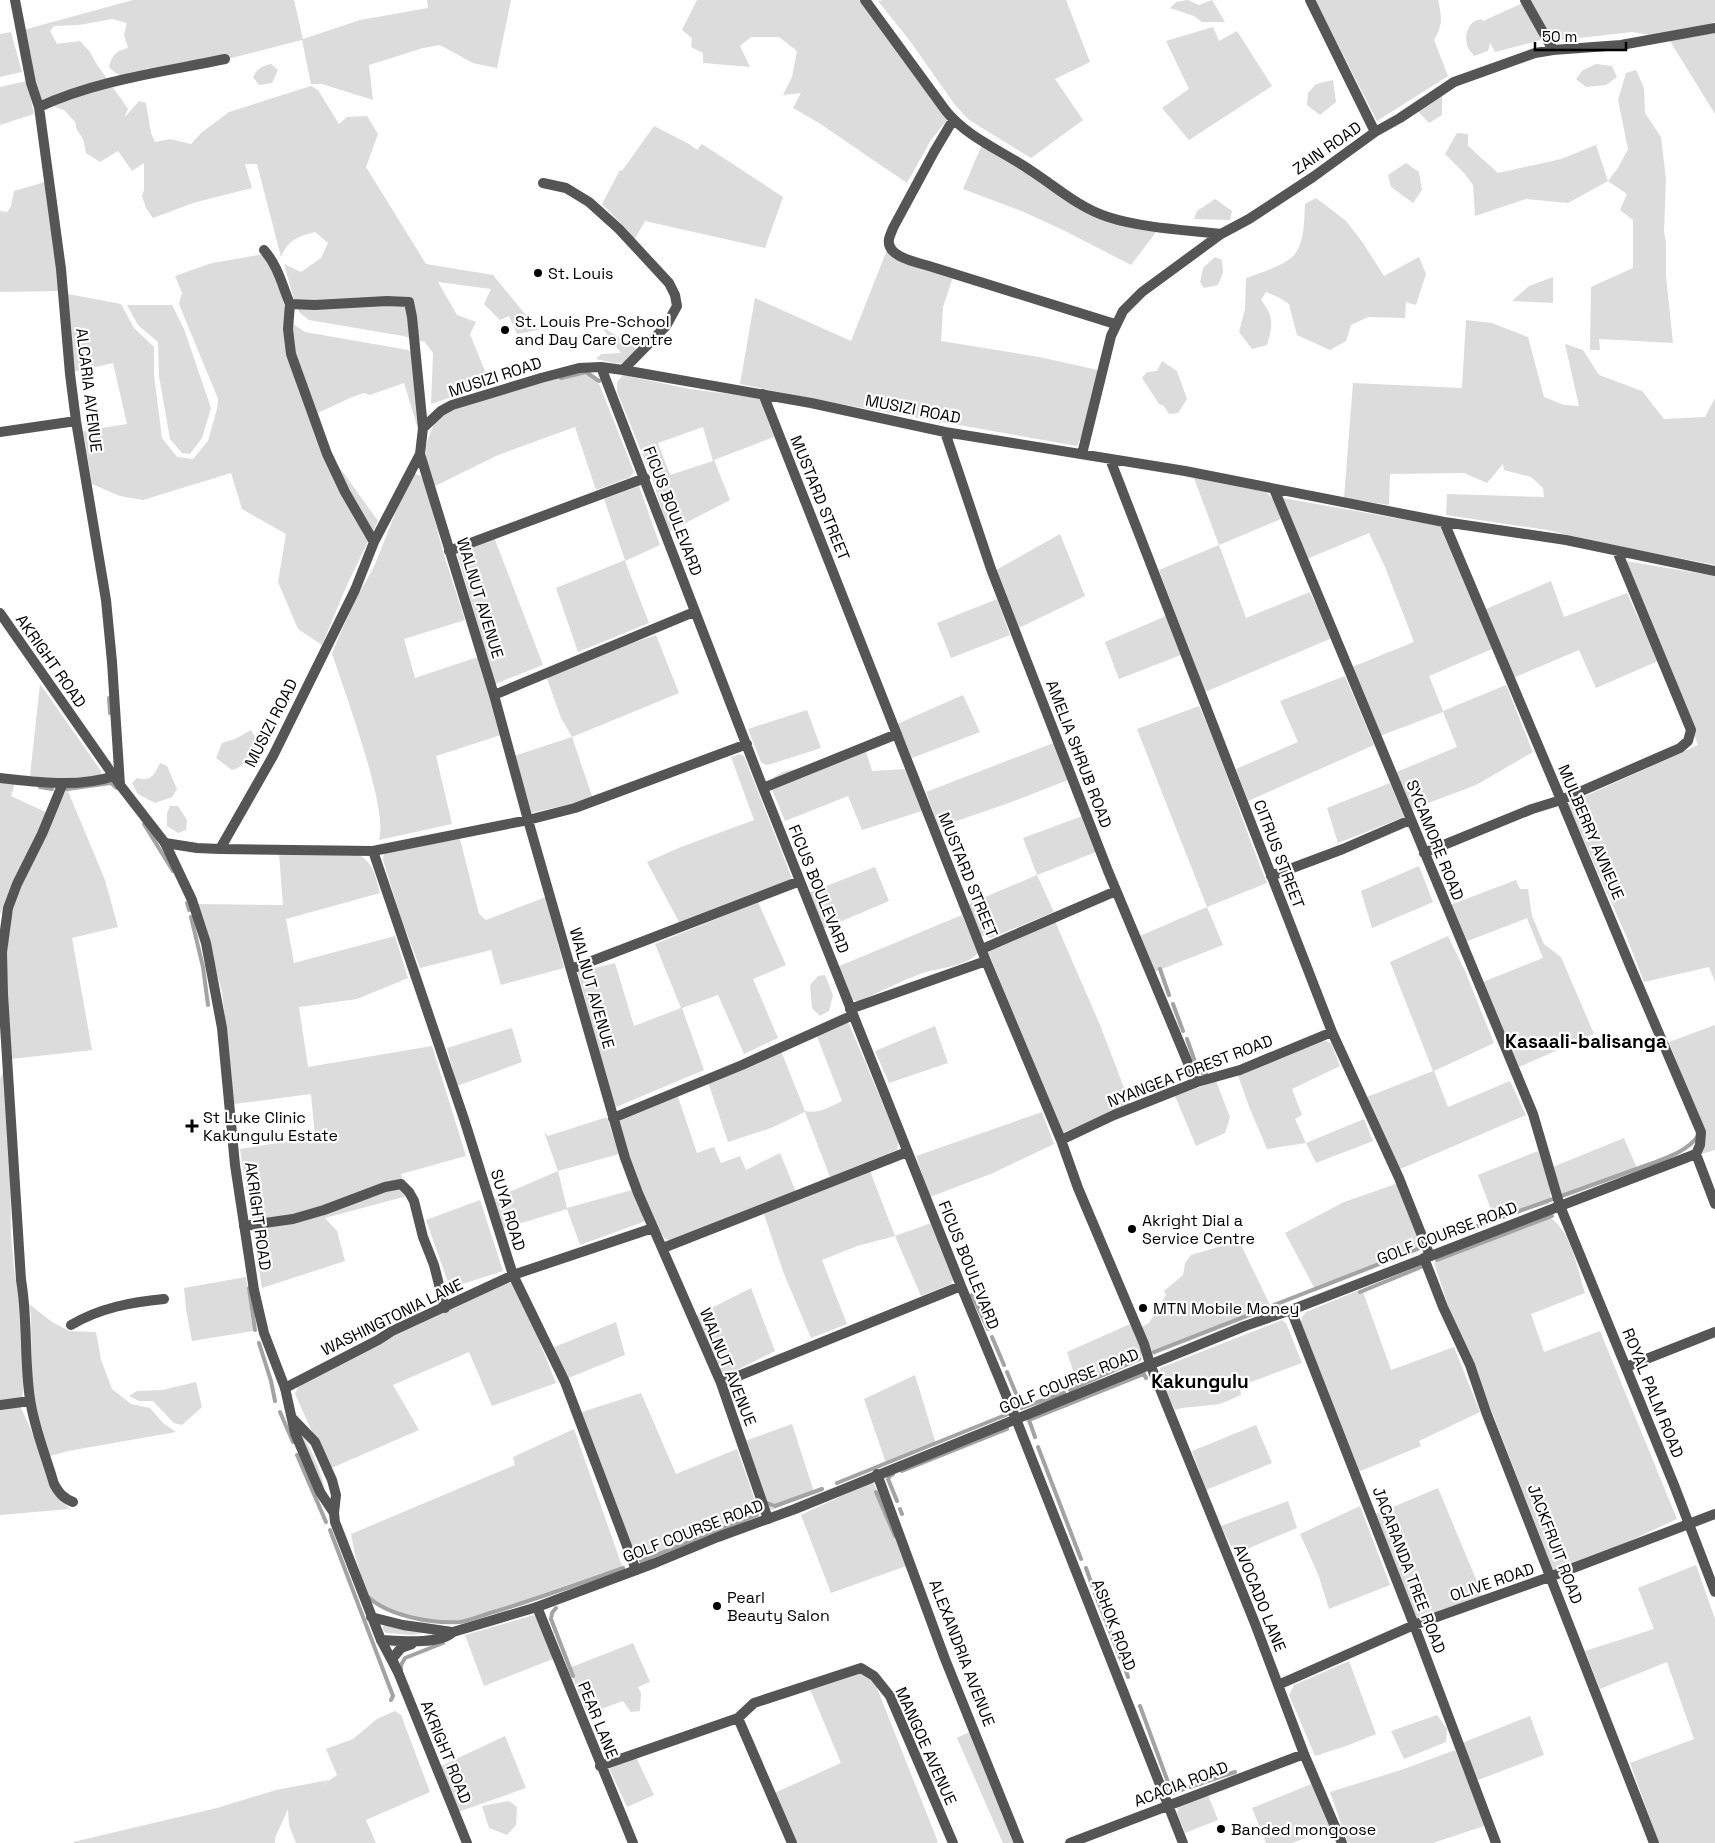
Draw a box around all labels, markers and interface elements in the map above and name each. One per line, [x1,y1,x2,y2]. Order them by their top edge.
scale bar [1535,20,1626,52]
text: 50 m [1542,27,1577,46]
street label: ZAIN ROAD [1288,117,1366,179]
place label: St. Louis [548,263,614,284]
marker: St. Louis [532,267,544,279]
place label: St. Louis Pre-School and Day Care Centre [515,311,673,350]
marker: St. Louis Pre-School and Day Care Centre [499,324,511,336]
street label: ALCARIA AVENUE [71,327,107,453]
street label: MUSIZI ROAD [446,352,544,402]
street label: MUSIZI ROAD [863,389,963,429]
street label: MUSTARD STREET [785,432,855,564]
street label: FICUS BOULEVARD [639,443,707,579]
street label: WALNUT AVENUE [452,535,508,661]
street label: AKRIGHT ROAD [11,610,91,712]
street label: MUSIZI ROAD [240,675,302,771]
street label: AMELIA SHRUB ROAD [1041,677,1117,831]
street label: MULBERRY AVNEUE [1553,761,1629,903]
street label: SYCAMORE ROAD [1401,777,1469,903]
street label: CITRUS STREET [1249,797,1309,911]
street label: MUSTARD STREET [933,809,1003,941]
street label: FICUS BOULEVARD [784,822,854,956]
street label: WALNUT AVENUE [565,925,619,1051]
district label: Kasaali-balisanga [1505,1029,1667,1054]
street label: NYANGEA FOREST ROAD [1104,1030,1276,1112]
place label: St Luke Clinic Kakungulu Estate [203,1107,338,1146]
marker: St Luke Clinic Kakungulu Estate [185,1119,199,1133]
street label: AKRIGHT ROAD [240,1160,276,1272]
street label: SUYA ROAD [486,1167,530,1253]
street label: GOLF COURSE ROAD [1374,1197,1520,1269]
street label: FICUS BOULEVARD [934,1198,1004,1332]
place label: Akright Dial a Service Centre [1142,1210,1255,1249]
marker: Akright Dial a Service Centre [1126,1223,1138,1235]
street label: WASHINGTONIA LANE [318,1274,466,1360]
place label: MTN Mobile Money [1153,1298,1299,1319]
marker: MTN Mobile Money [1137,1302,1149,1314]
street label: WALNUT AVENUE [695,1305,761,1429]
street label: ROYAL PALM ROAD [1617,1325,1689,1461]
street label: GOLF COURSE ROAD [996,1343,1142,1419]
district label: Kakungulu [1151,1369,1249,1394]
street label: JACKFRUIT ROAD [1522,1481,1588,1607]
street label: JACARANDA TREE ROAD [1367,1484,1451,1656]
street label: GOLF COURSE ROAD [620,1495,766,1567]
street label: AVOCADO LANE [1229,1541,1291,1655]
street label: OLIVE ROAD [1447,1558,1537,1606]
street label: ASHOK ROAD [1087,1576,1141,1674]
street label: ALEXANDRIA AVENUE [924,1577,1000,1729]
place label: Pearl Beauty Salon [727,1587,830,1626]
marker: Pearl Beauty Salon [711,1600,723,1612]
street label: PEAR LANE [573,1678,623,1762]
street label: MANGOE AVENUE [891,1684,961,1808]
street label: AKRIGHT ROAD [416,1697,476,1807]
street label: ACACIA ROAD [1131,1756,1231,1812]
place label: Banded mongoose [1231,1819,1376,1840]
marker: Banded mongoose [1215,1823,1227,1835]

